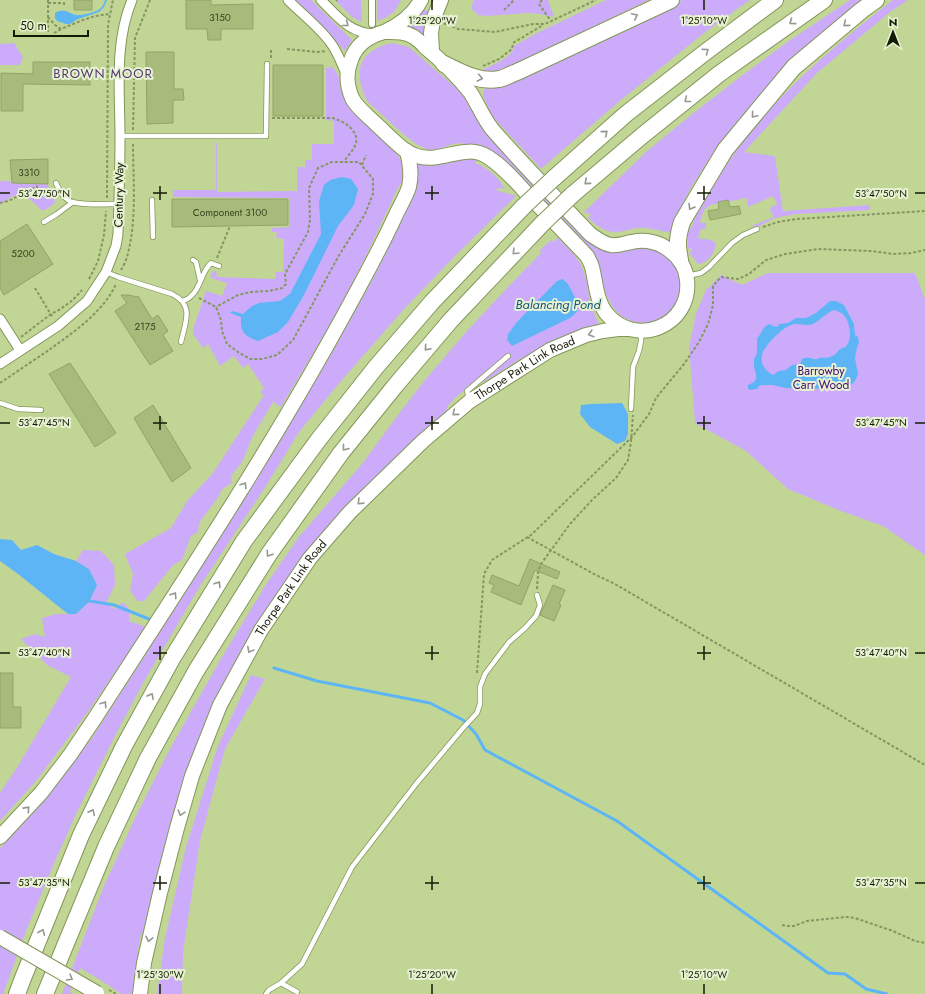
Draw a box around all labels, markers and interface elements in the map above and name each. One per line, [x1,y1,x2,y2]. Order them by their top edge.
house number: 3150 [209,10,231,25]
scale bar [14,12,88,38]
north arrow [873,12,913,52]
text: 1°25'20"W [408,13,456,28]
one-way arrow [631,13,639,21]
text: 1°25'10"W [681,13,727,28]
text: N [889,14,897,30]
text: 50 m [20,17,47,35]
one-way arrow [789,17,796,24]
one-way arrow [342,19,349,26]
one-way arrow [843,19,850,26]
one-way arrow [701,49,708,56]
district label: BROWN MOOR [53,64,153,83]
one-way arrow [477,74,483,82]
one-way arrow [685,95,692,102]
one-way arrow [751,110,758,118]
one-way arrow [600,131,608,138]
street label: Century Way [109,162,129,228]
house number: 3310 [18,165,40,180]
one-way arrow [584,178,592,185]
text: 53°47'50"N [18,186,70,201]
text: 53°47'50"N [855,186,907,201]
one-way arrow [688,203,695,210]
house number: Component 3100 [193,205,267,220]
house number: 5200 [11,246,35,261]
one-way arrow [513,247,520,255]
water label: Balancing Pond [515,295,601,314]
house number: 2175 [134,319,156,334]
one-way arrow [588,329,595,338]
street label: Thorpe Park Link Road [471,332,578,405]
one-way arrow [425,343,432,350]
park label: Barrowby Carr Wood [793,362,849,394]
one-way arrow [453,409,460,416]
text: 53°47'45"N [18,415,70,430]
text: 53°47'45"N [855,415,907,430]
one-way arrow [342,444,349,451]
one-way arrow [239,483,246,490]
one-way arrow [357,497,365,505]
street label: Thorpe Park Link Road [251,536,331,639]
one-way arrow [267,550,274,557]
one-way arrow [213,581,220,588]
one-way arrow [169,592,177,599]
text: 53°47'40"N [18,645,70,660]
text: 53°47'40"N [855,645,907,660]
one-way arrow [247,646,254,654]
one-way arrow [147,693,154,700]
one-way arrow [99,702,106,709]
one-way arrow [22,806,29,814]
one-way arrow [87,809,95,816]
one-way arrow [177,810,186,817]
text: 53°47'35"N [18,875,70,890]
text: 53°47'35"N [855,875,907,890]
one-way arrow [37,928,45,935]
one-way arrow [145,936,153,942]
text: 1°25'30"W [136,967,184,982]
text: 1°25'20"W [408,967,456,982]
text: 1°25'10"W [681,967,727,982]
one-way arrow [66,973,73,980]

